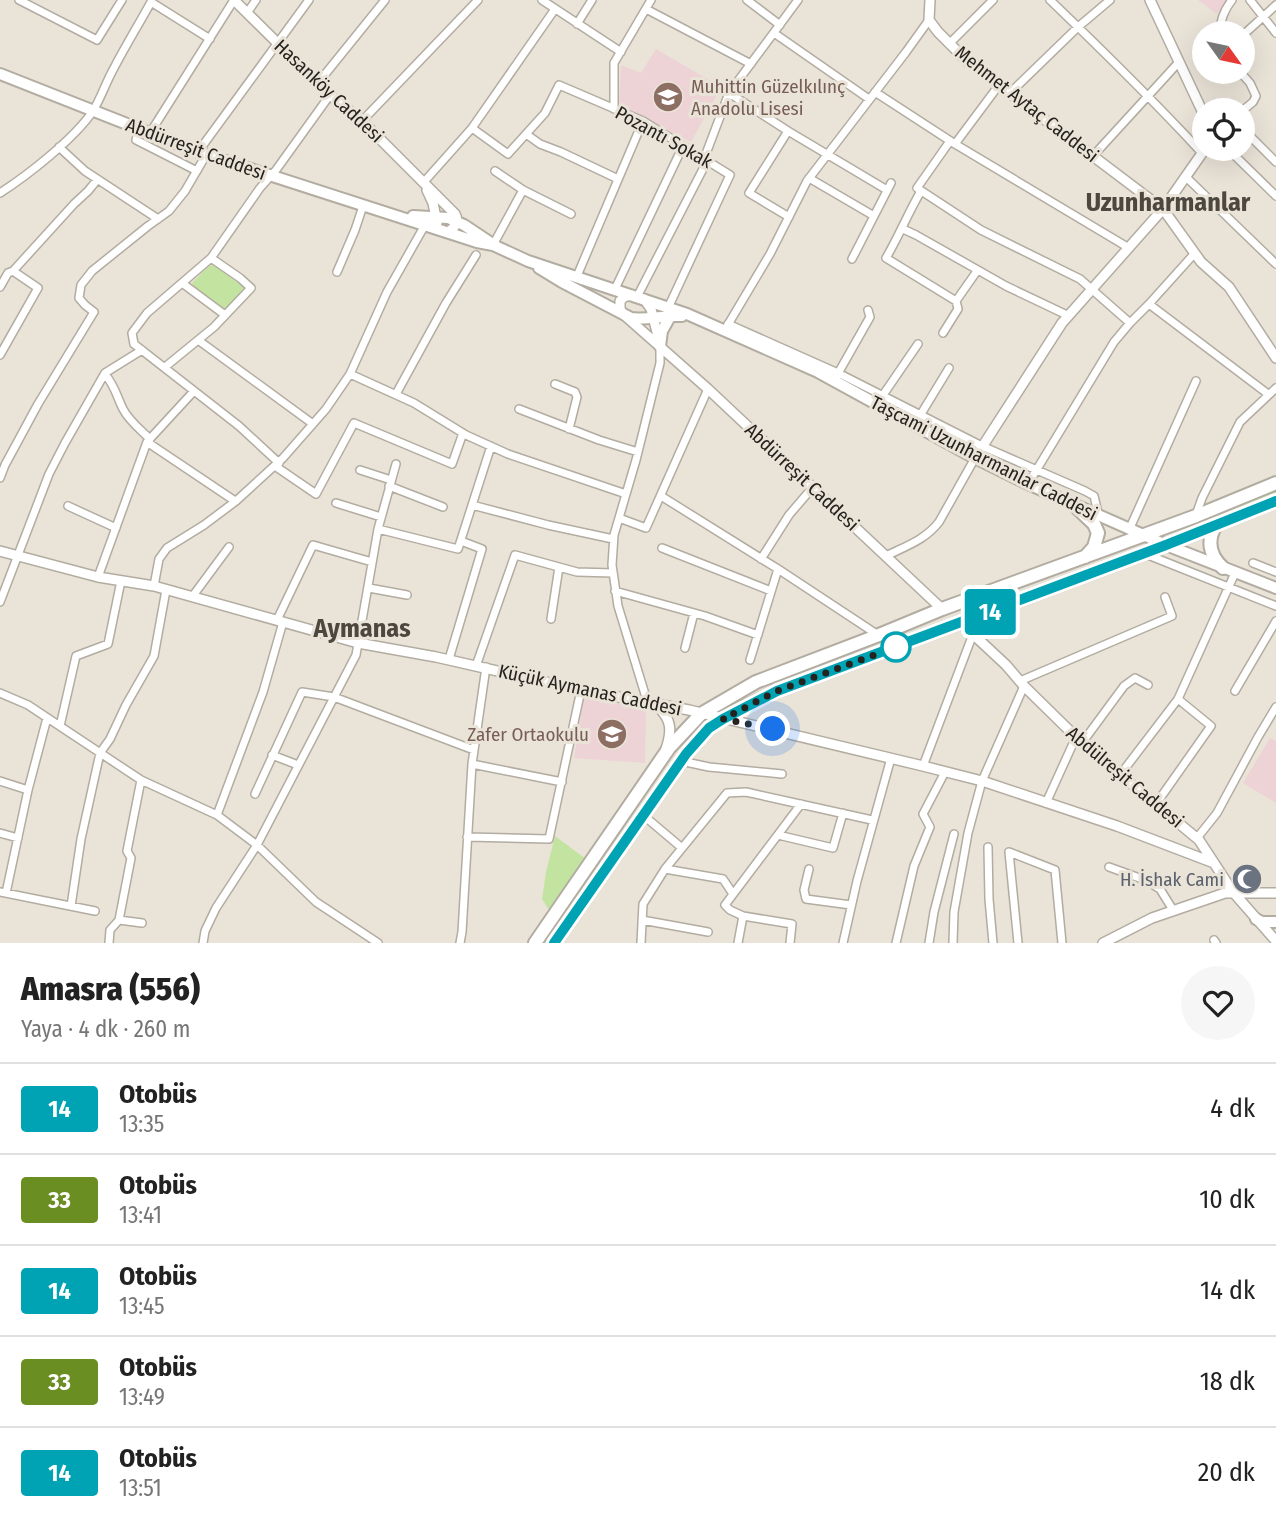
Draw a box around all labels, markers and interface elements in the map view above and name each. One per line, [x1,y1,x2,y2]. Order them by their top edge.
north arrow [1192,21,1255,84]
map controls [1192,21,1255,161]
street label: Hasanköy Caddesi [270,35,388,147]
street label: Mehmet Aytaç Caddesi [951,41,1103,167]
place label: Muhittin Güzelkılınç Anadolu Lisesi [691,75,845,120]
school or university icon: Muhittin Güzelkılınç Anadolu Lisesi [651,80,685,114]
button: locate [1192,98,1255,161]
street label: Pozantı Sokak [611,101,717,173]
street label: Abdürreşit Caddesi [123,113,269,185]
district label: Uzunharmanlar [1086,187,1251,218]
street label: Taşcami Uzunharmanlar Caddesi [867,391,1101,525]
street label: Abdürreşit Caddesi [740,418,864,536]
line badge: 14 [958,589,1021,635]
text: 14 [979,598,1001,626]
district label: Aymanas [312,613,411,644]
unlabelled marker [881,632,911,662]
street label: Küçük Aymanas Caddesi [496,659,684,721]
your location [755,711,790,746]
school or university icon: Zafer Ortaokulu [595,717,629,751]
street label: Abdülreşit Caddesi [1062,721,1188,833]
place label: Zafer Ortaokulu [467,723,589,746]
mosque icon: H. İshak Cami [1230,862,1264,896]
place label: H. İshak Cami [1120,868,1224,891]
button: heart [1181,966,1255,1040]
text: Amasra (556) [21,969,200,1009]
text: Yaya · 4 dk · 260 m [21,1015,190,1043]
text: Otobüs [119,1079,197,1110]
text: 4 dk [1210,1093,1255,1124]
text: 14 [48,1095,71,1123]
text: 13:35 [119,1110,164,1138]
text: Otobüs [119,1170,197,1201]
text: 10 dk [1199,1184,1255,1215]
text: 33 [48,1186,71,1214]
text: 13:41 [119,1201,162,1229]
text: Otobüs [119,1261,197,1292]
text: 14 dk [1200,1275,1255,1306]
text: 14 [48,1277,71,1305]
text: 13:45 [119,1292,165,1320]
text: Otobüs [119,1352,197,1383]
text: 18 dk [1200,1366,1255,1397]
text: 33 [48,1368,71,1396]
text: 13:49 [119,1383,165,1411]
text: Otobüs [119,1443,197,1474]
text: 20 dk [1198,1457,1255,1488]
text: 14 [48,1459,71,1487]
text: 13:51 [119,1474,162,1502]

